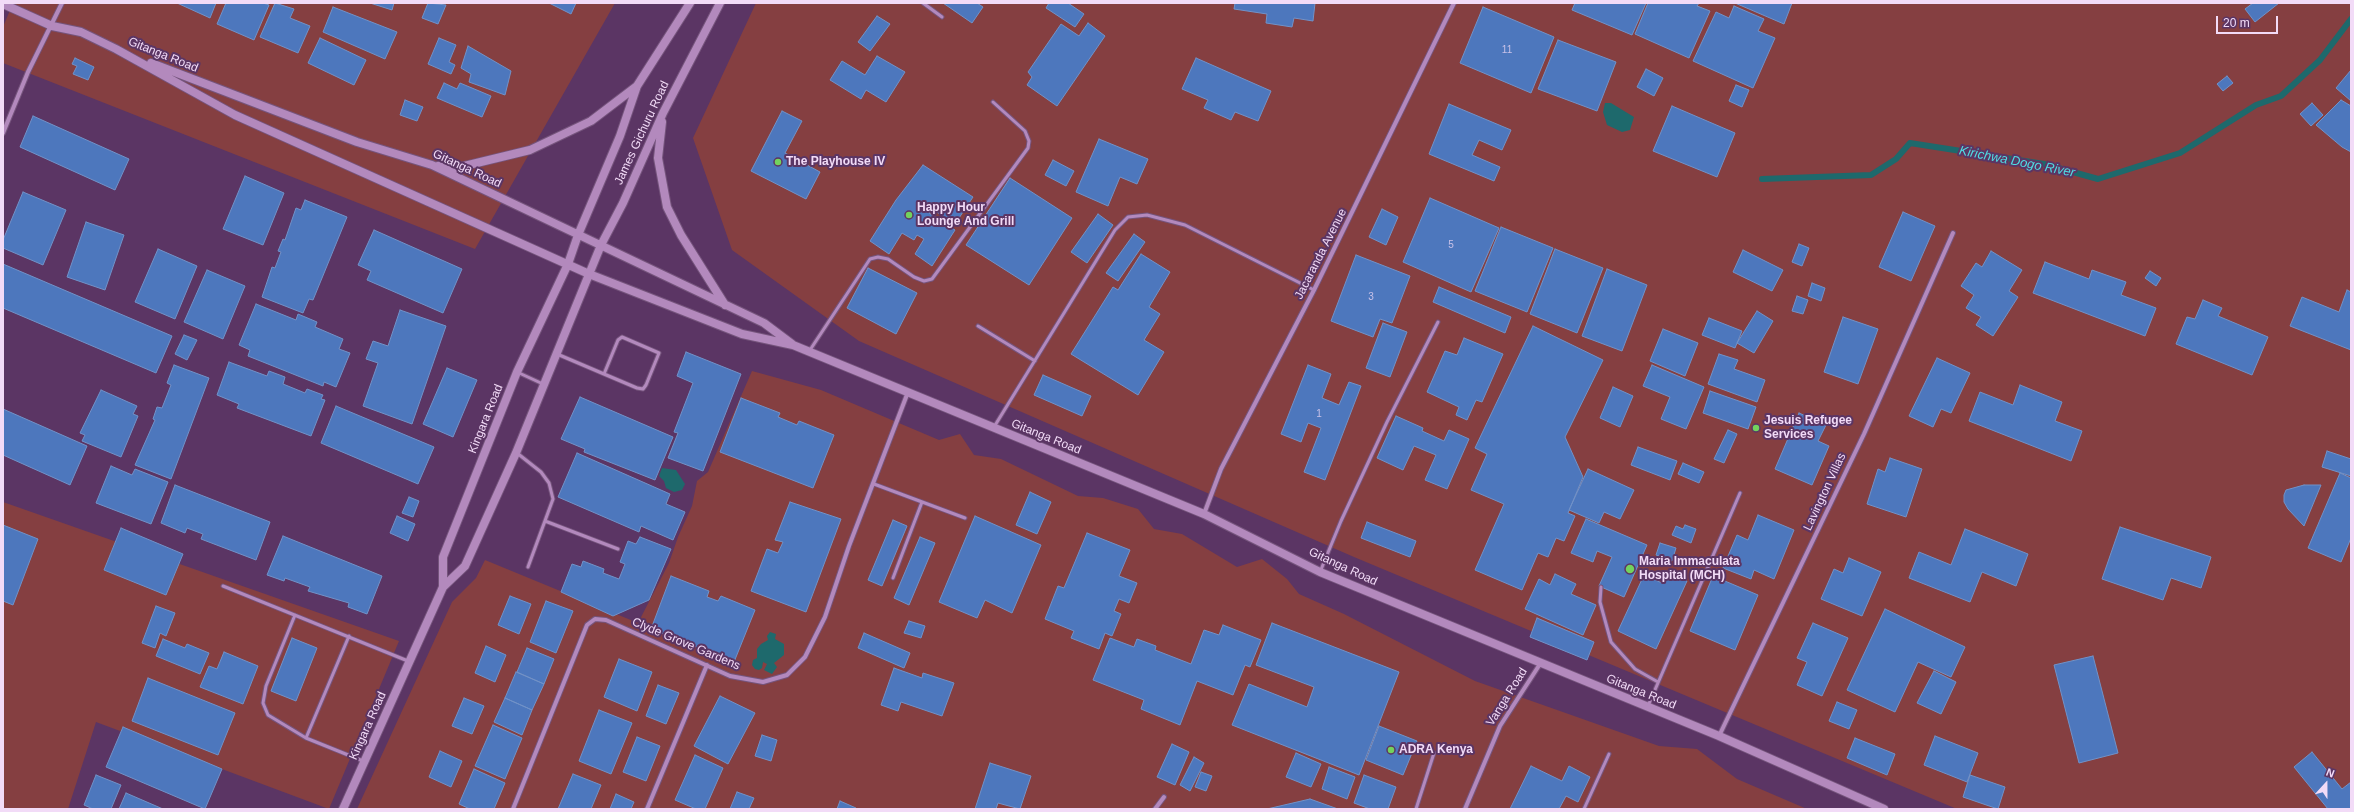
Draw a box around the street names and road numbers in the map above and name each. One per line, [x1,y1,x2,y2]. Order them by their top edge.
street label: Gitanga Road [126,34,200,76]
street label: James Gichuru Road [612,79,672,187]
street label: Gitanga Road [430,147,504,191]
street label: Jacaranda Avenue [1292,206,1350,302]
street label: Kingara Road [466,382,506,456]
street label: Gitanga Road [1009,416,1083,458]
street label: Lavington Villas [1801,451,1849,533]
street label: Gitanga Road [1306,545,1380,589]
street label: Clyde Grove Gardens [630,615,742,673]
street label: Vanga Road [1483,665,1531,729]
street label: Gitanga Road [1604,671,1678,713]
street label: Kingara Road [346,690,390,762]

